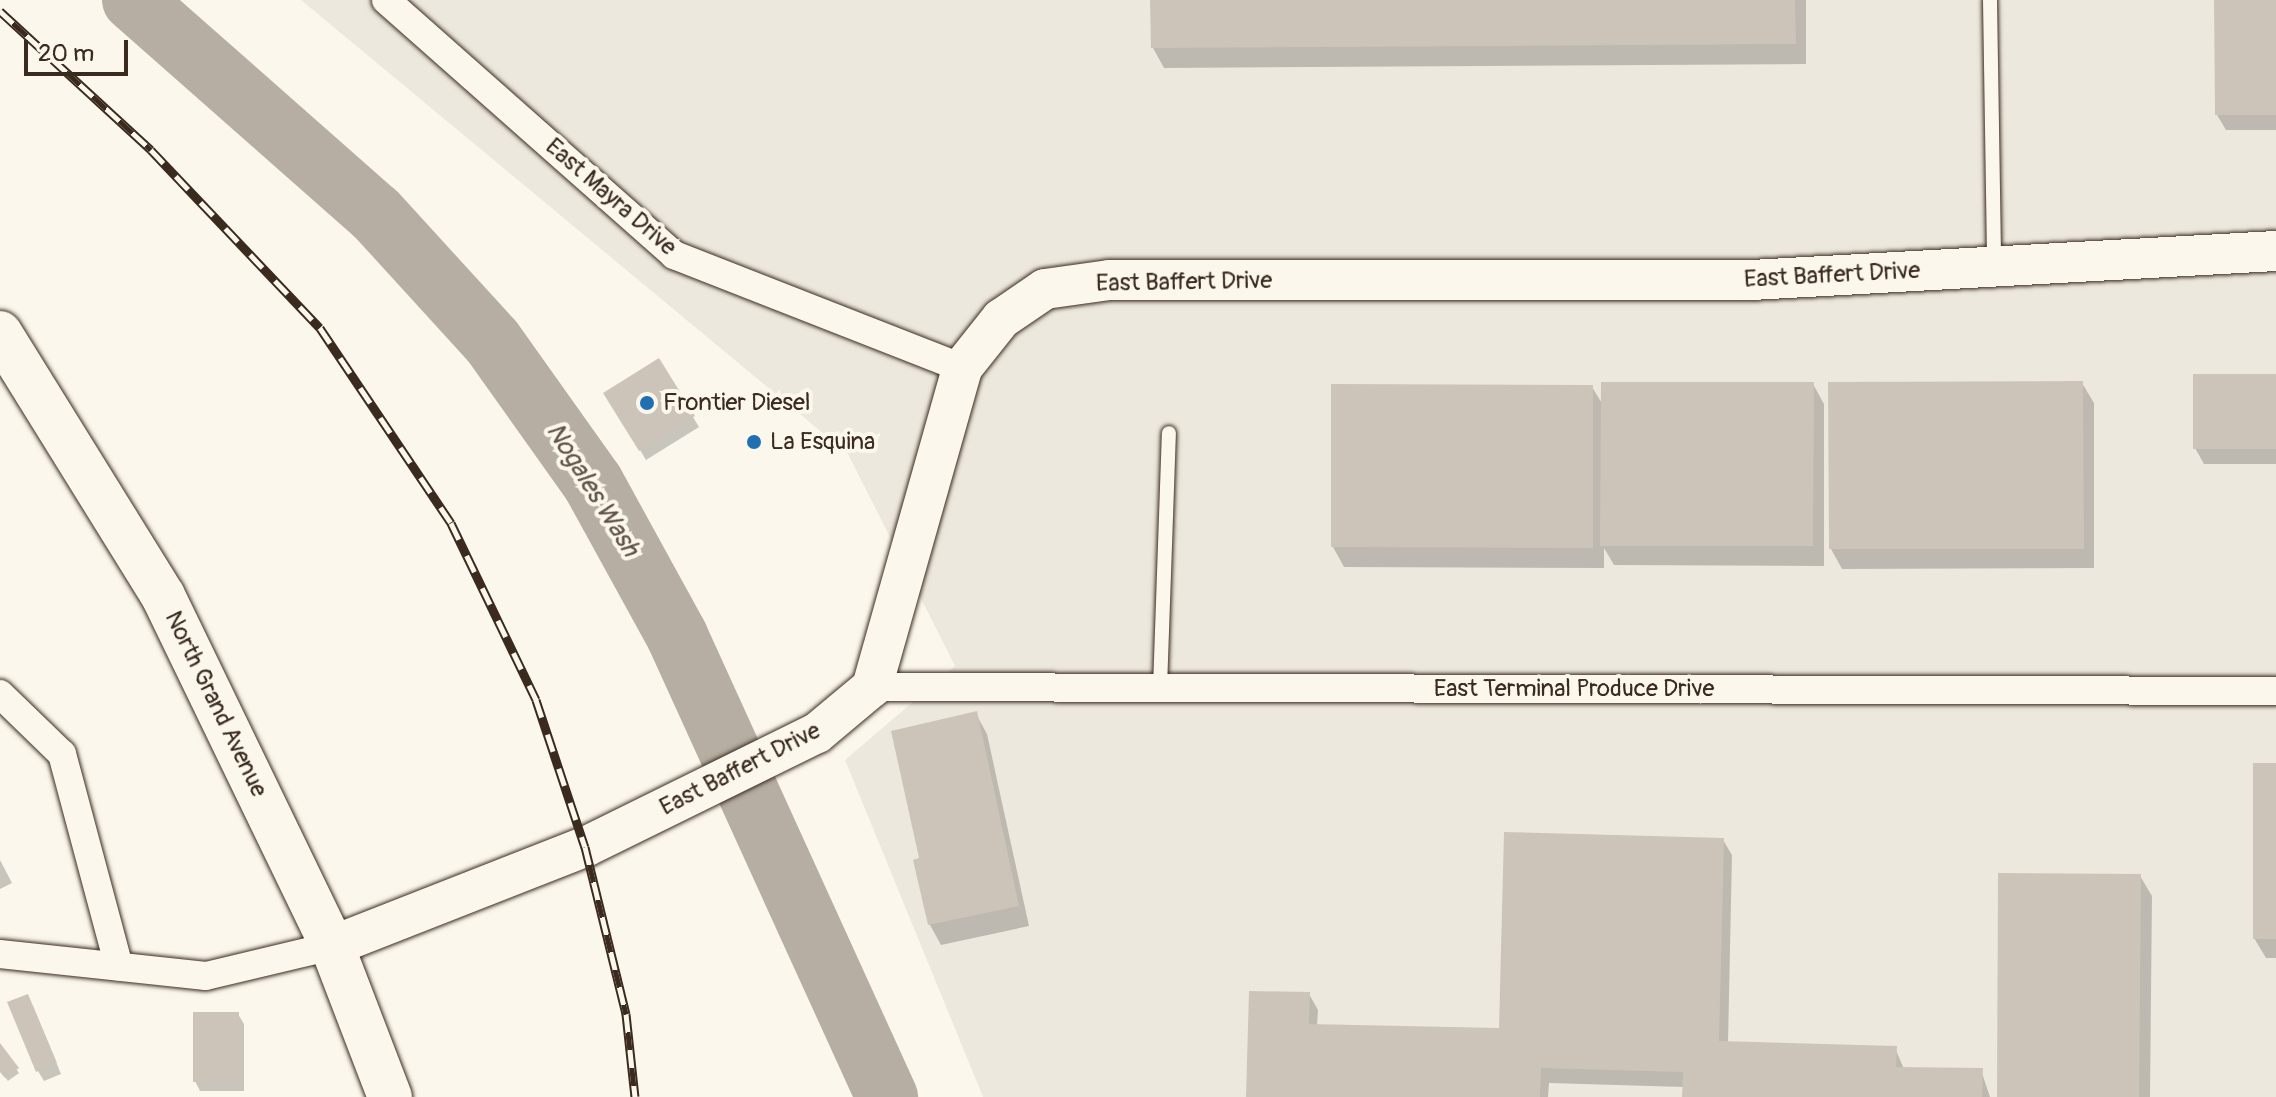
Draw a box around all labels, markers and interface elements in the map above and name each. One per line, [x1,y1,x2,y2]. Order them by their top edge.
scale bar [28,24,132,74]
text: 20 m [38,39,94,68]
street label: East Mayra Drive [540,132,682,262]
street label: East Baffert Drive [1743,256,1921,294]
street label: East Baffert Drive [1096,266,1272,298]
place label: Frontier Diesel [663,389,811,417]
marker: Frontier Diesel [638,394,656,412]
water label: Nogales Wash [539,418,645,562]
place label: La Esquina [770,428,875,456]
marker: La Esquina [745,433,763,451]
street label: North Grand Avenue [159,606,273,802]
street label: East Terminal Produce Drive [1434,675,1714,703]
street label: East Baffert Drive [655,716,825,822]

